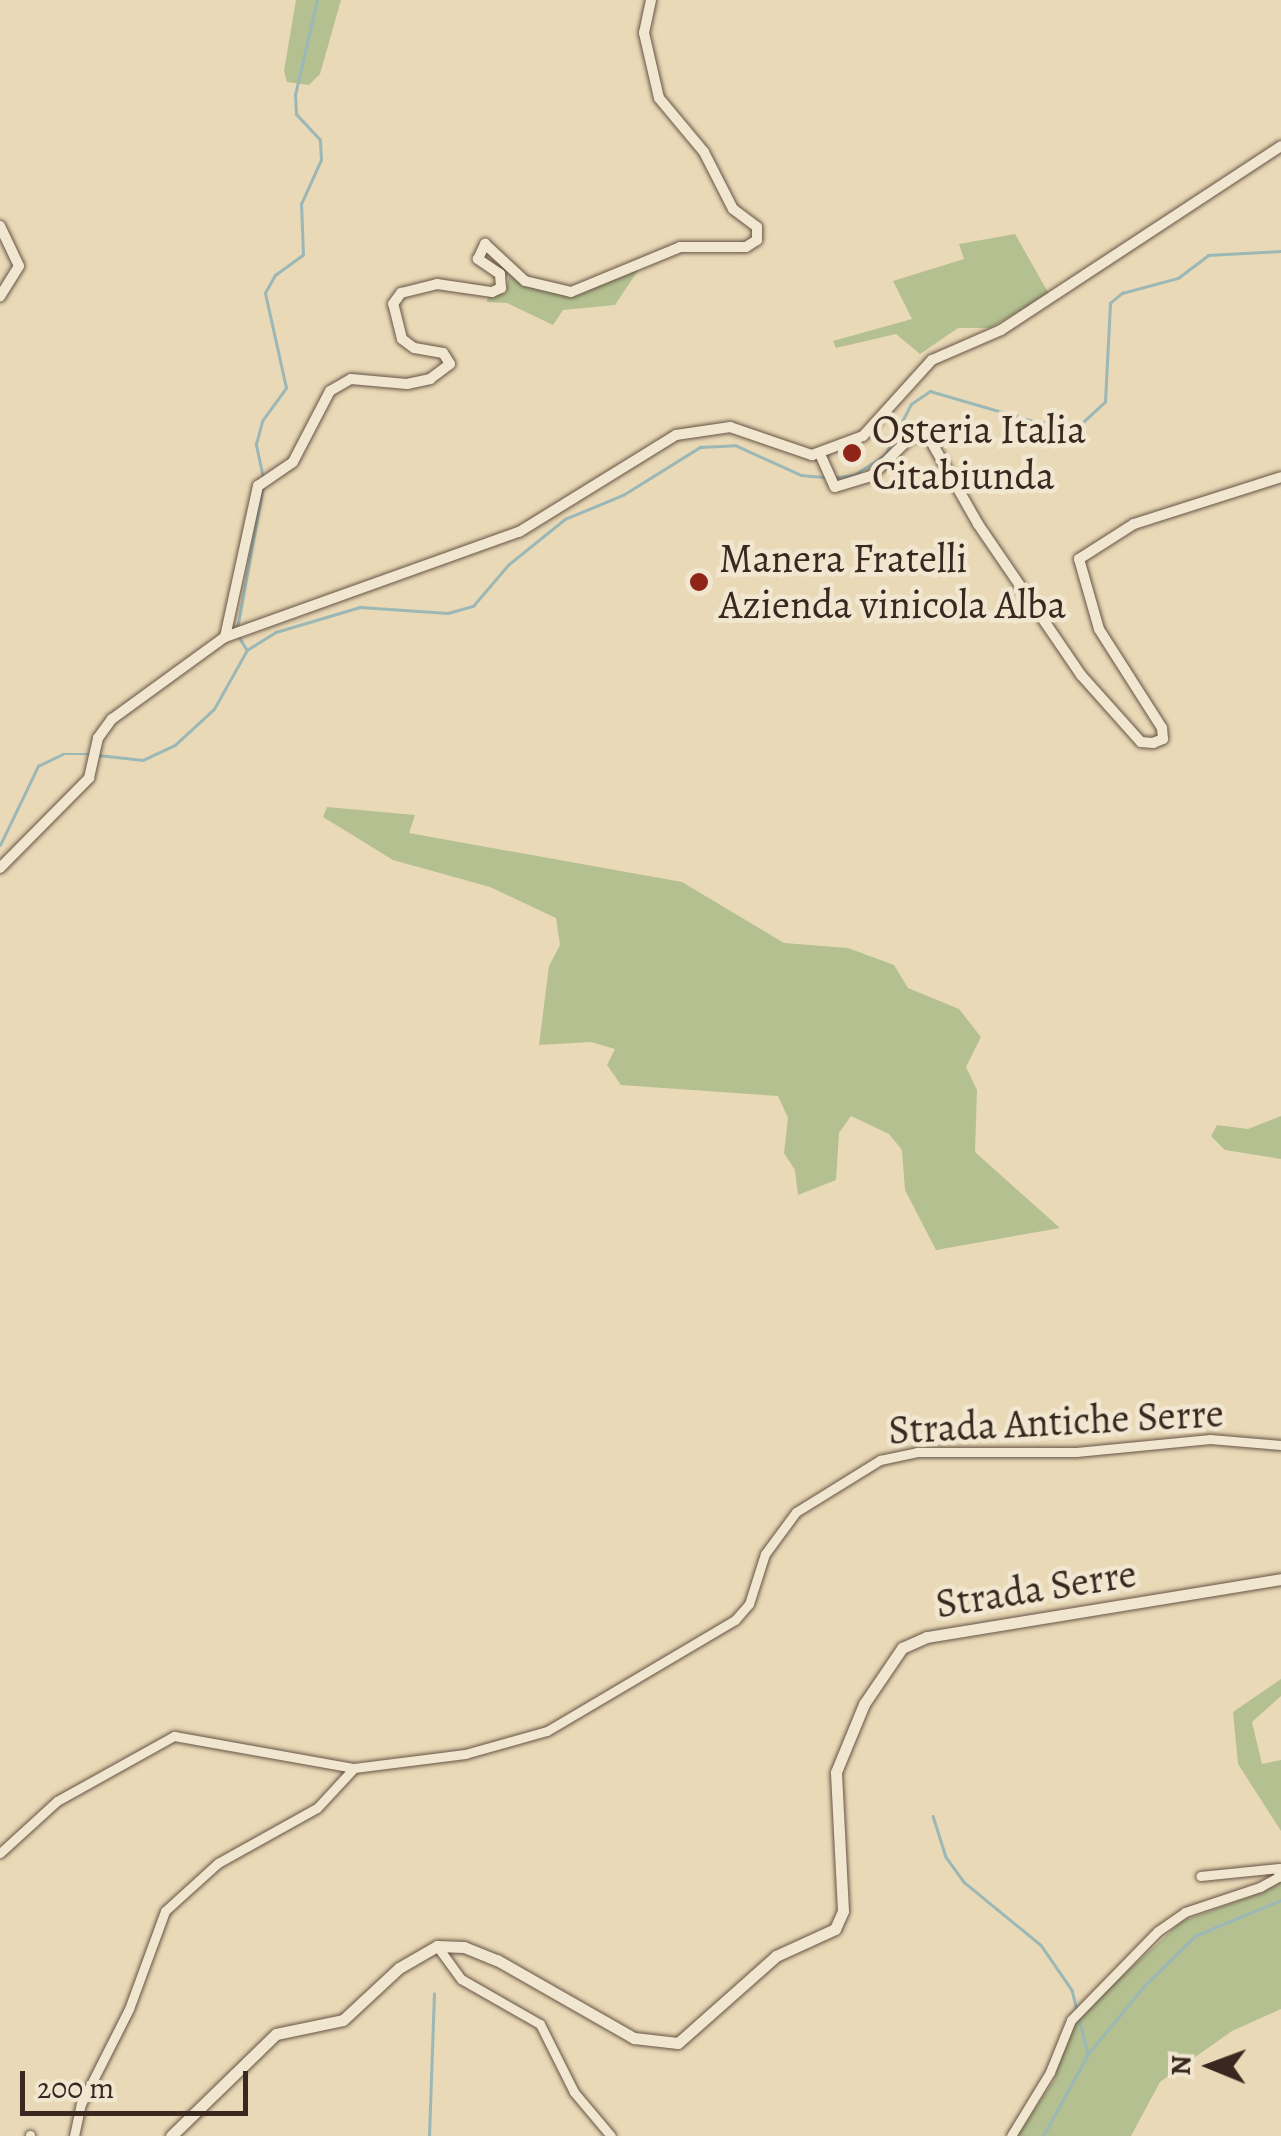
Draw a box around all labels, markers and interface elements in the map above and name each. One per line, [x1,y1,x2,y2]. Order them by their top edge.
place label: Osteria Italia Citabiunda [872,406,1086,500]
marker: Osteria Italia Citabiunda [841,442,863,464]
place label: Manera Fratelli Azienda vinicola Alba [719,535,1066,629]
marker: Manera Fratelli Azienda vinicola Alba [688,571,710,593]
street label: Strada Antiche Serre [887,1389,1225,1455]
street label: Strada Serre [932,1549,1140,1629]
north arrow [1161,2016,1261,2116]
scale bar [25,2051,252,2113]
text: N [1162,2055,1200,2076]
text: 200 m [37,2068,114,2108]

